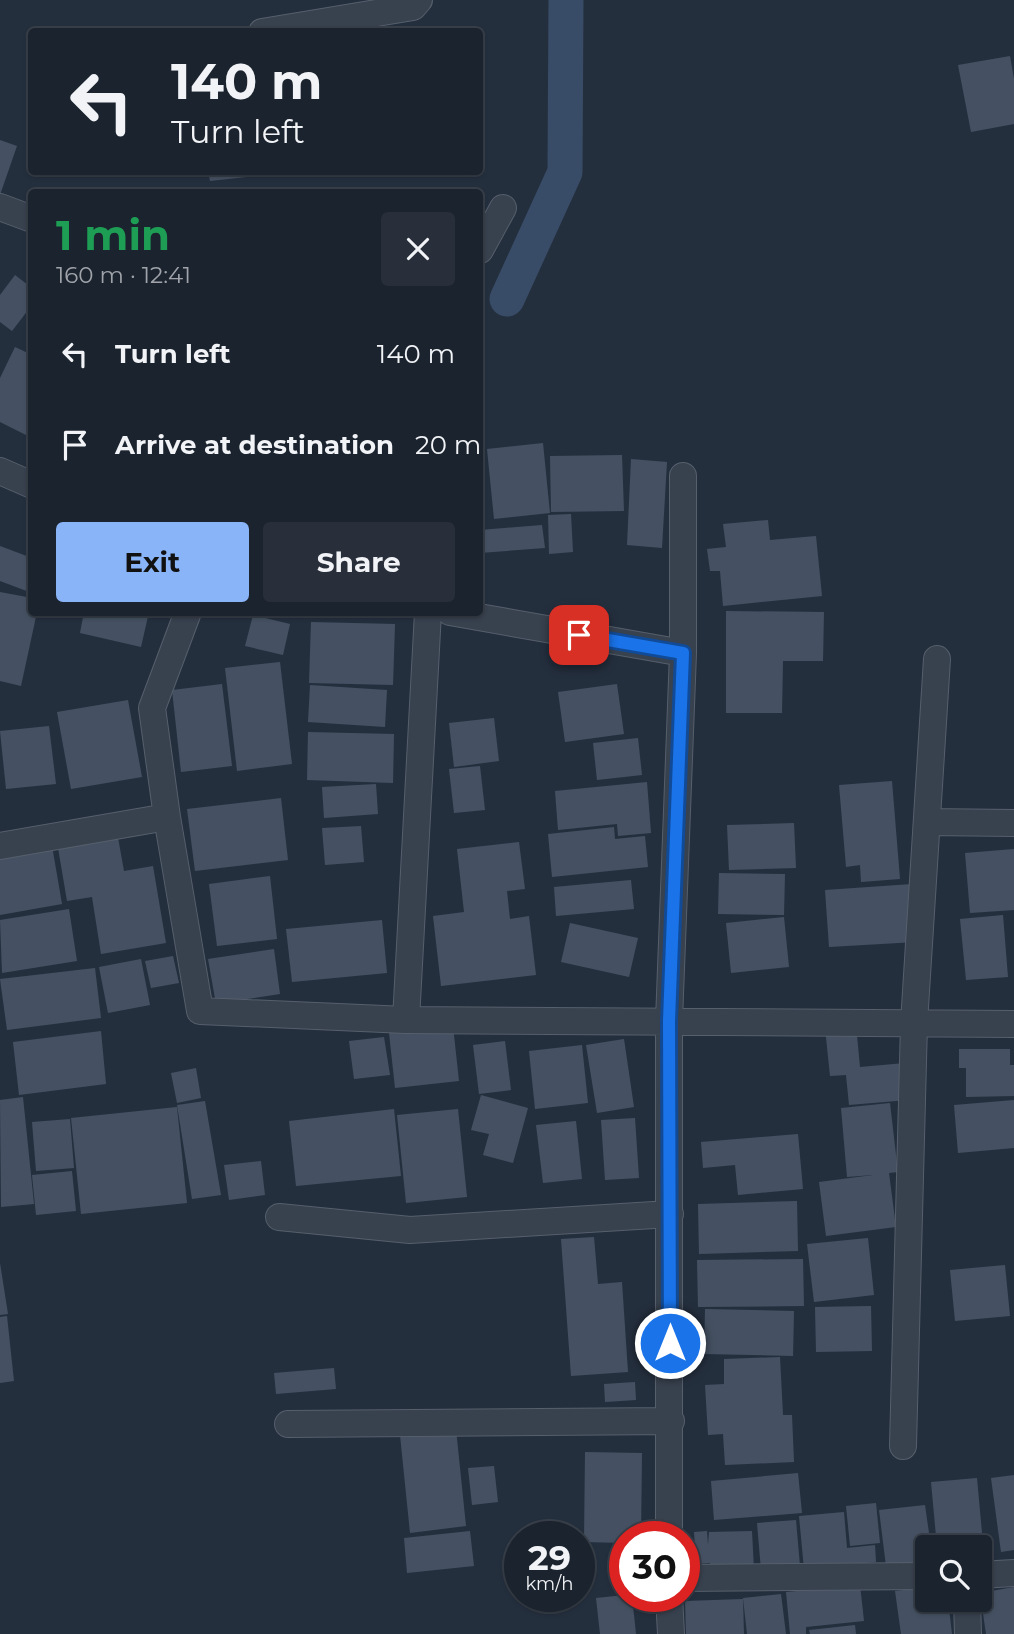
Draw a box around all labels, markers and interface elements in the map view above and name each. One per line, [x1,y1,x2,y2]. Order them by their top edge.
text: 140 m [171,52,323,111]
icon: left [56,56,147,147]
text: Turn left [171,112,305,151]
text: 1 min [56,209,170,261]
button: close [381,212,455,286]
text: 160 m · 12:41 [56,261,191,289]
icon: left [56,335,94,373]
text: Turn left [115,338,231,370]
text: 140 m [377,338,455,370]
icon: arrive [56,426,94,464]
text: Arrive at destination [115,429,394,461]
text: 20 m [415,429,481,461]
button: Exit [56,522,249,602]
button: Share [263,522,455,602]
pin [549,605,609,665]
icon: arrive [560,616,598,654]
position arrow [633,1306,707,1380]
speed limit sign: 30 [609,1521,700,1612]
map controls [915,1535,992,1612]
button: search [915,1535,992,1612]
text: 29 [528,1536,571,1579]
text: km/h [525,1573,574,1595]

